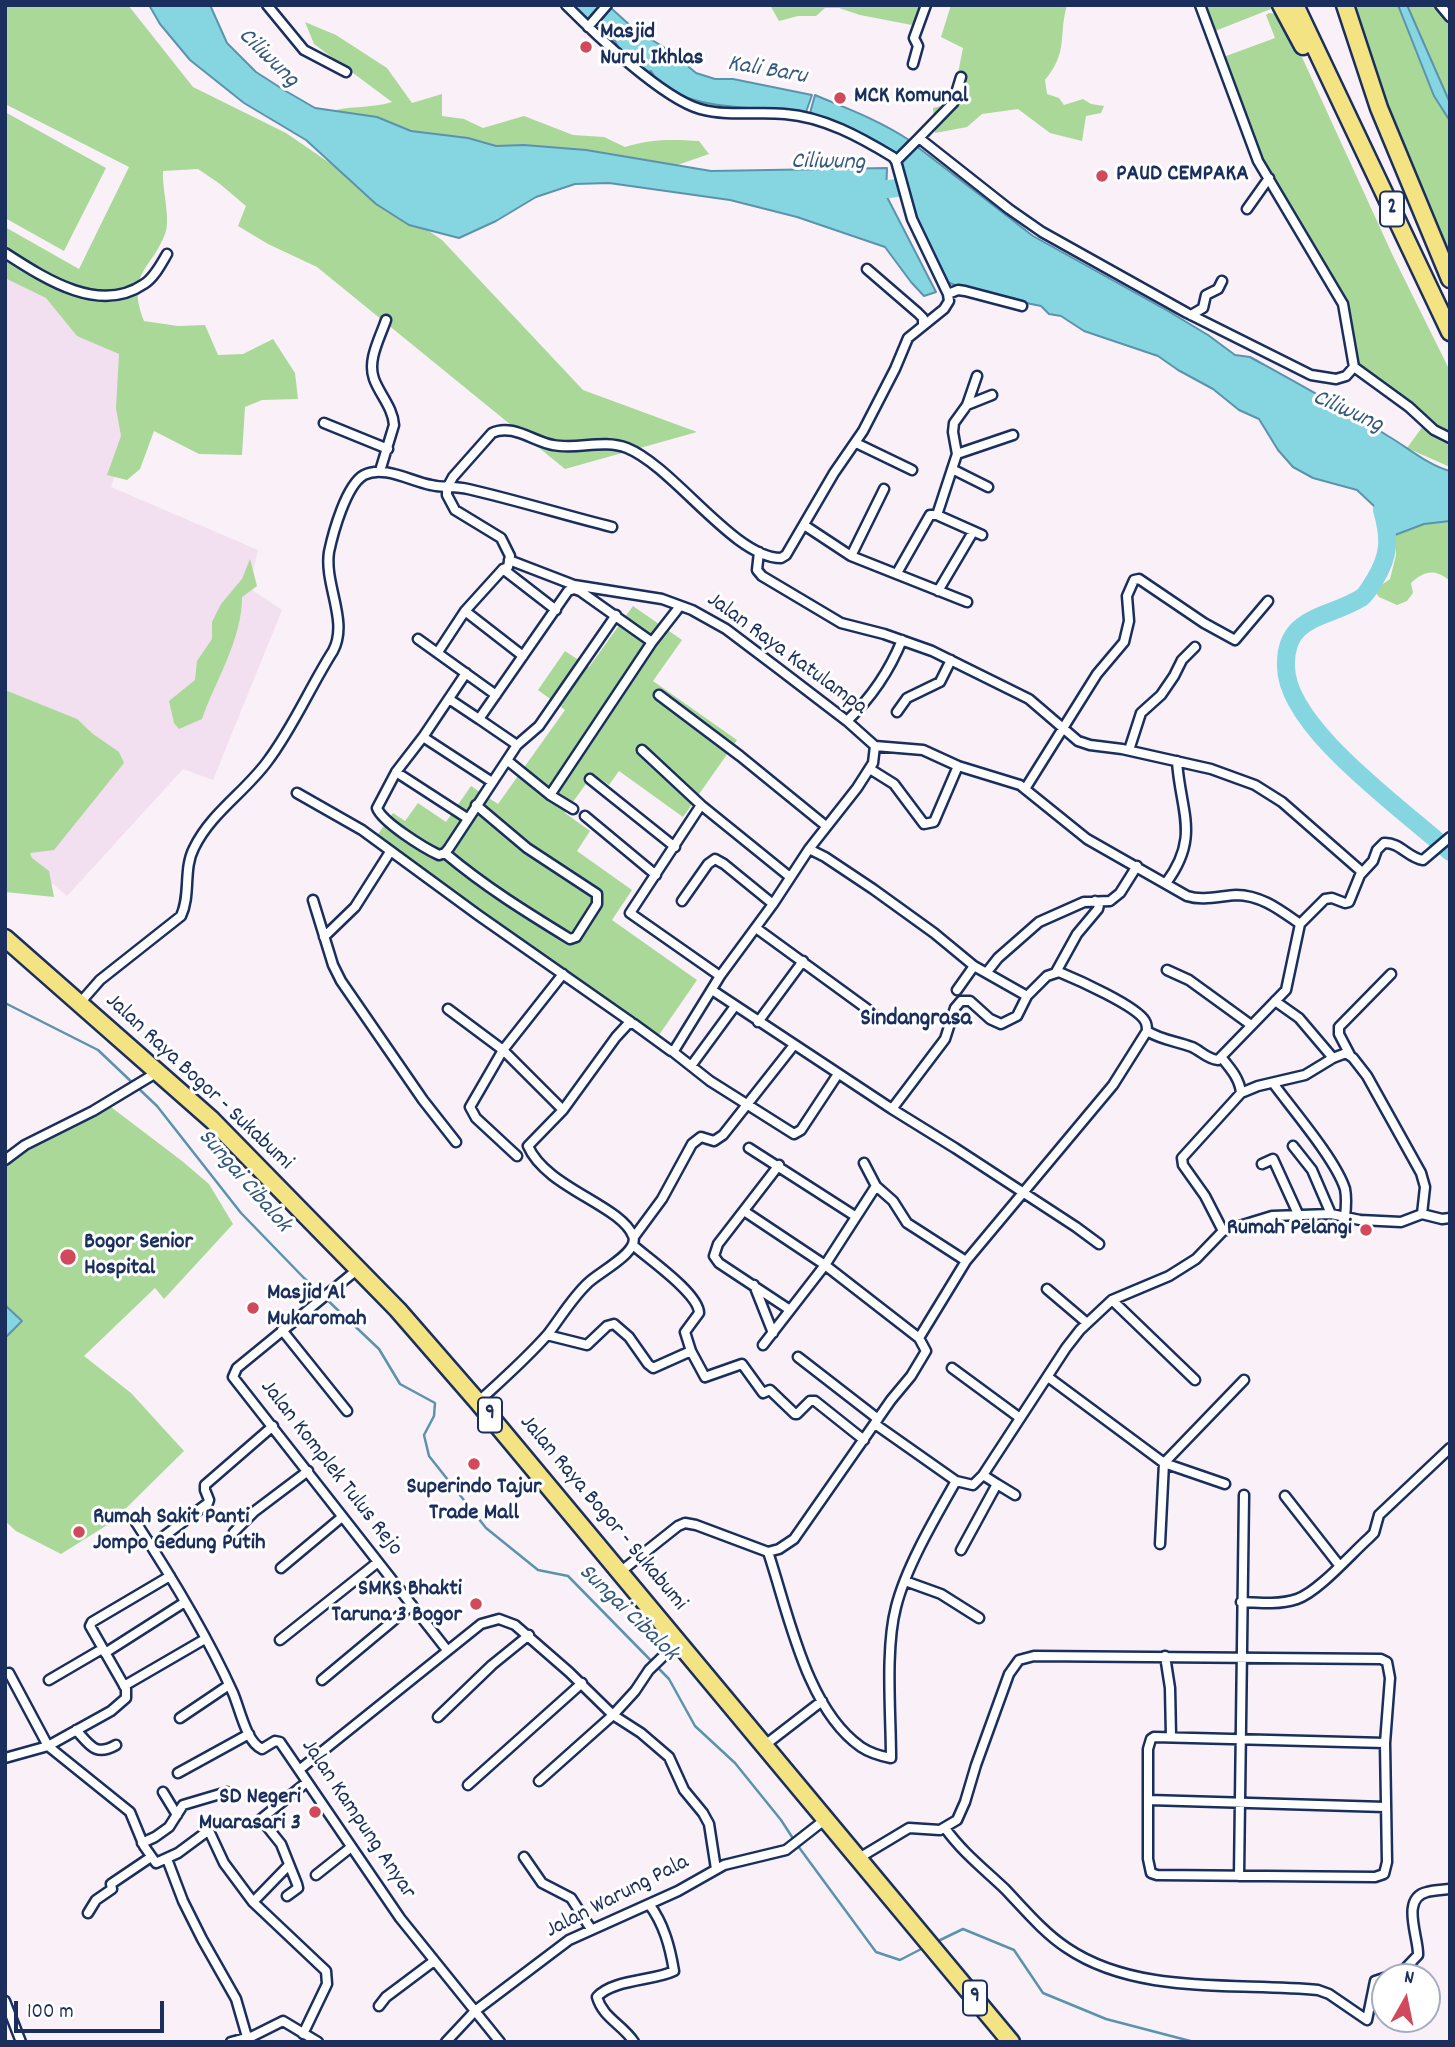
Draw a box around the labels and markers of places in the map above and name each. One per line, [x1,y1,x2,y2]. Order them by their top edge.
place label: Masjid Nurul Ikhlas [600,20,703,74]
marker: Masjid Nurul Ikhlas [578,39,594,55]
place label: MCK Komunal [854,84,968,112]
marker: MCK Komunal [832,90,848,106]
place label: PAUD CEMPAKA [1116,162,1249,190]
marker: PAUD CEMPAKA [1094,168,1110,184]
place label: Rumah Pelangi [1227,1216,1352,1244]
marker: Rumah Pelangi [1358,1222,1374,1238]
place label: Bogor Senior Hospital [84,1230,193,1284]
marker: Bogor Senior Hospital [58,1247,78,1267]
place label: Masjid Al Mukaromah [267,1281,366,1335]
marker: Masjid Al Mukaromah [245,1300,261,1316]
marker: Superindo Tajur Trade Mall [466,1456,482,1472]
place label: Superindo Tajur Trade Mall [407,1475,541,1529]
place label: Rumah Sakit Panti Jompo Gedung Putih [93,1505,265,1559]
marker: Rumah Sakit Panti Jompo Gedung Putih [71,1524,87,1540]
place label: SMKS Bhakti Taruna 3 Bogor [331,1577,462,1631]
marker: SMKS Bhakti Taruna 3 Bogor [468,1596,484,1612]
place label: SD Negeri Muarasari 3 [199,1785,301,1839]
marker: SD Negeri Muarasari 3 [307,1804,323,1820]

